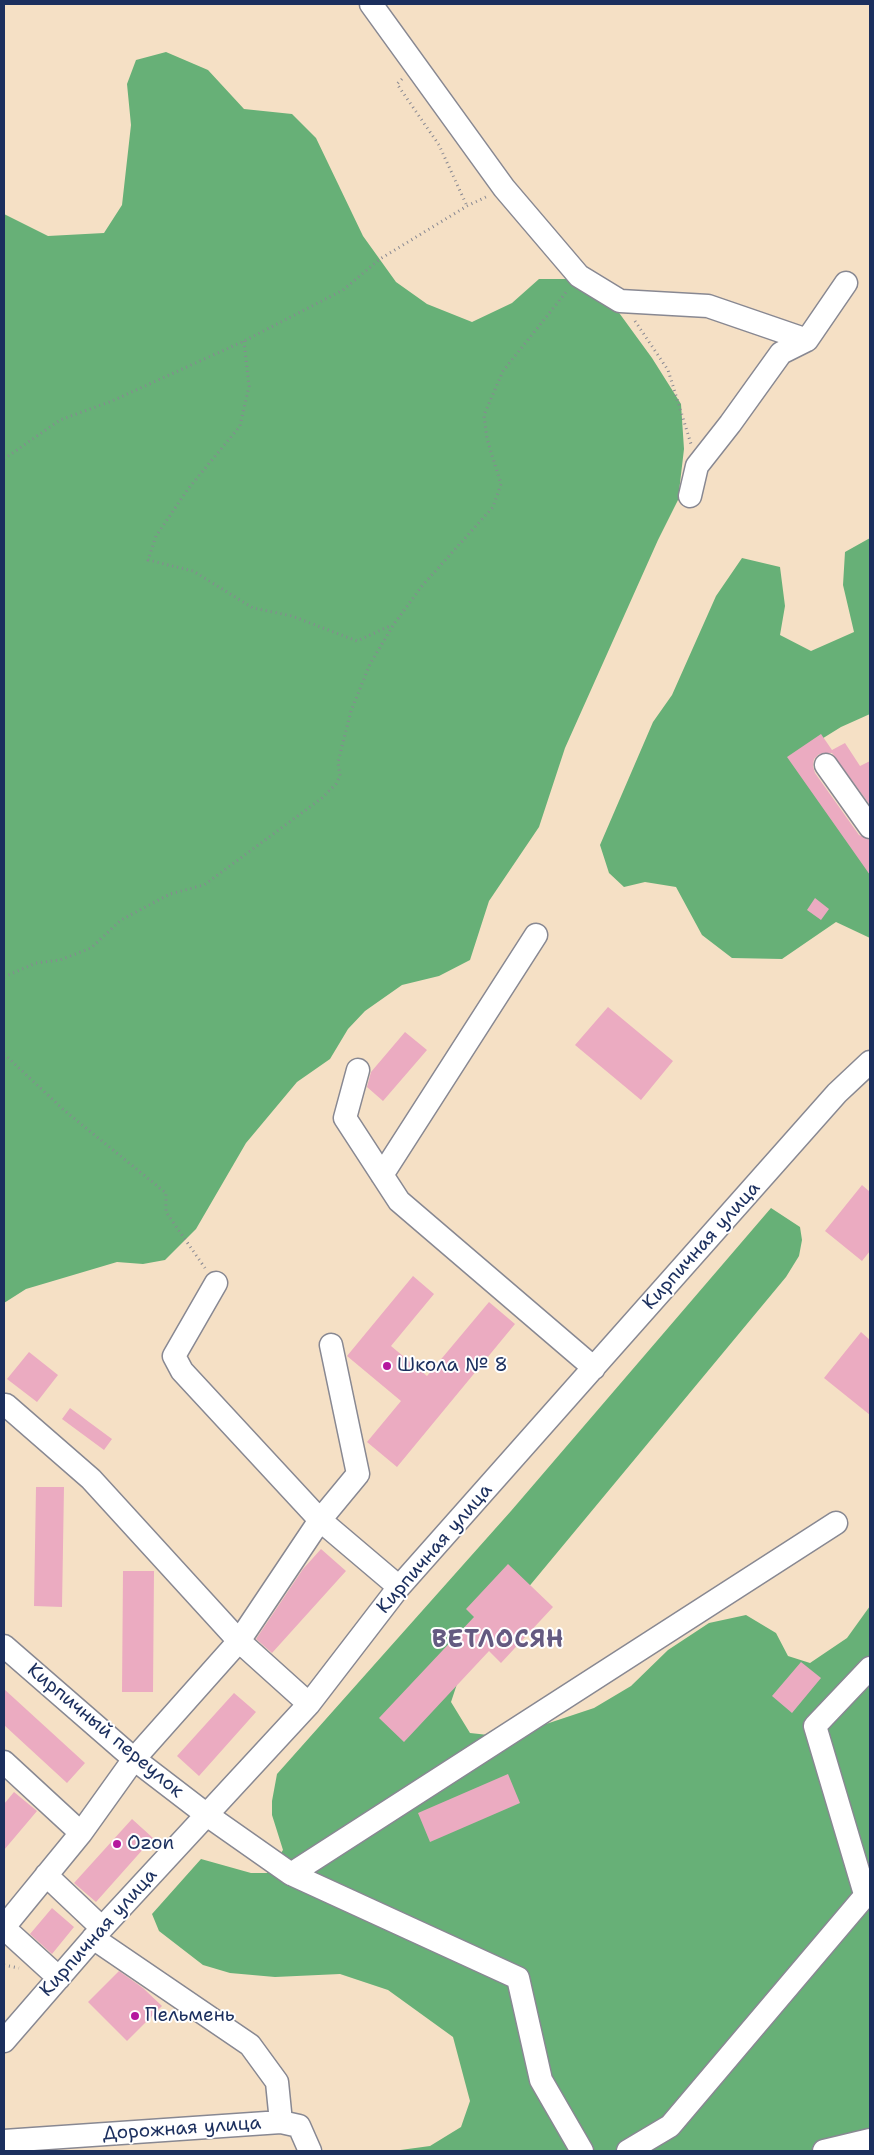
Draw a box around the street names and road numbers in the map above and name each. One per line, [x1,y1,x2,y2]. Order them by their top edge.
street label: Кирпичная улица [638,1177,766,1315]
street label: Кирпичная улица [372,1479,498,1619]
street label: Кирпичный переулок [22,1659,188,1803]
street label: Кирпичная улица [35,1864,163,2002]
street label: Дорожная улица [102,2112,262,2146]

